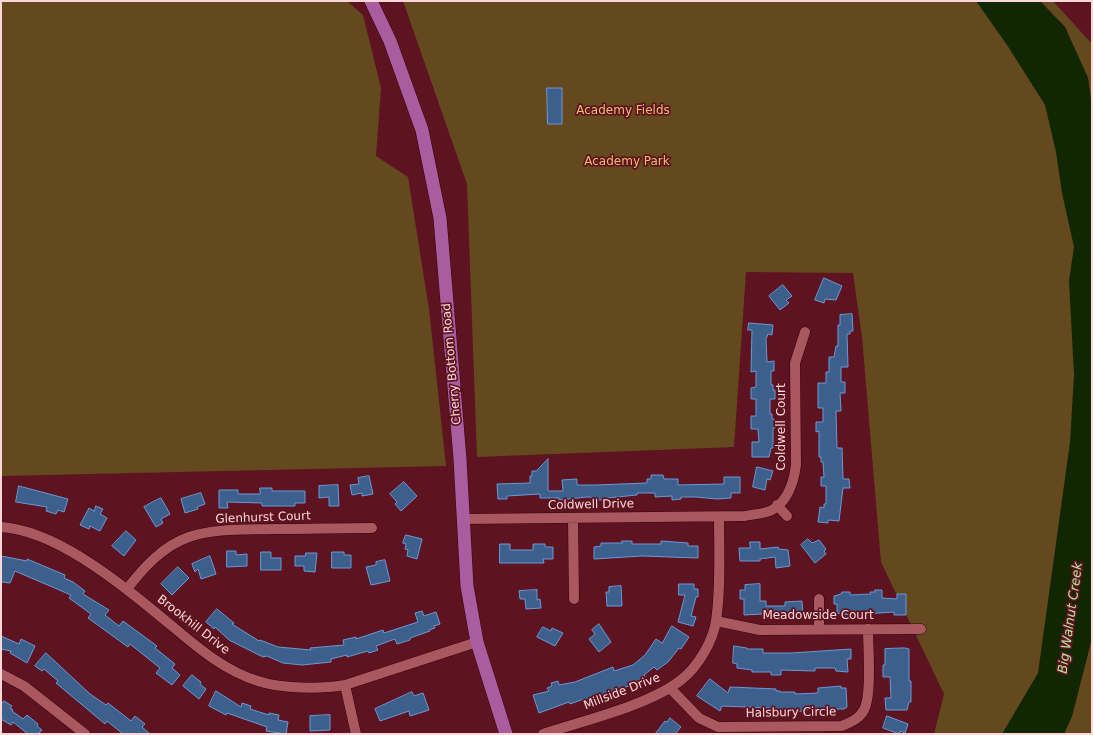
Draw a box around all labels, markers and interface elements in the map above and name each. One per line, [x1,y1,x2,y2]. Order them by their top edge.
park label: Academy Fields [576,104,670,118]
park label: Academy Park [584,155,670,169]
street label: Cherry Bottom Road [440,303,464,425]
street label: Coldwell Court [775,383,789,471]
street label: Coldwell Drive [548,497,634,513]
street label: Glenhurst Court [215,509,311,527]
water label: Big Walnut Creek [1055,561,1087,675]
street label: Brookhill Drive [154,592,232,658]
street label: Meadowside Court [762,609,874,623]
street label: Millside Drive [582,671,662,713]
street label: Halsbury Circle [746,705,836,721]

